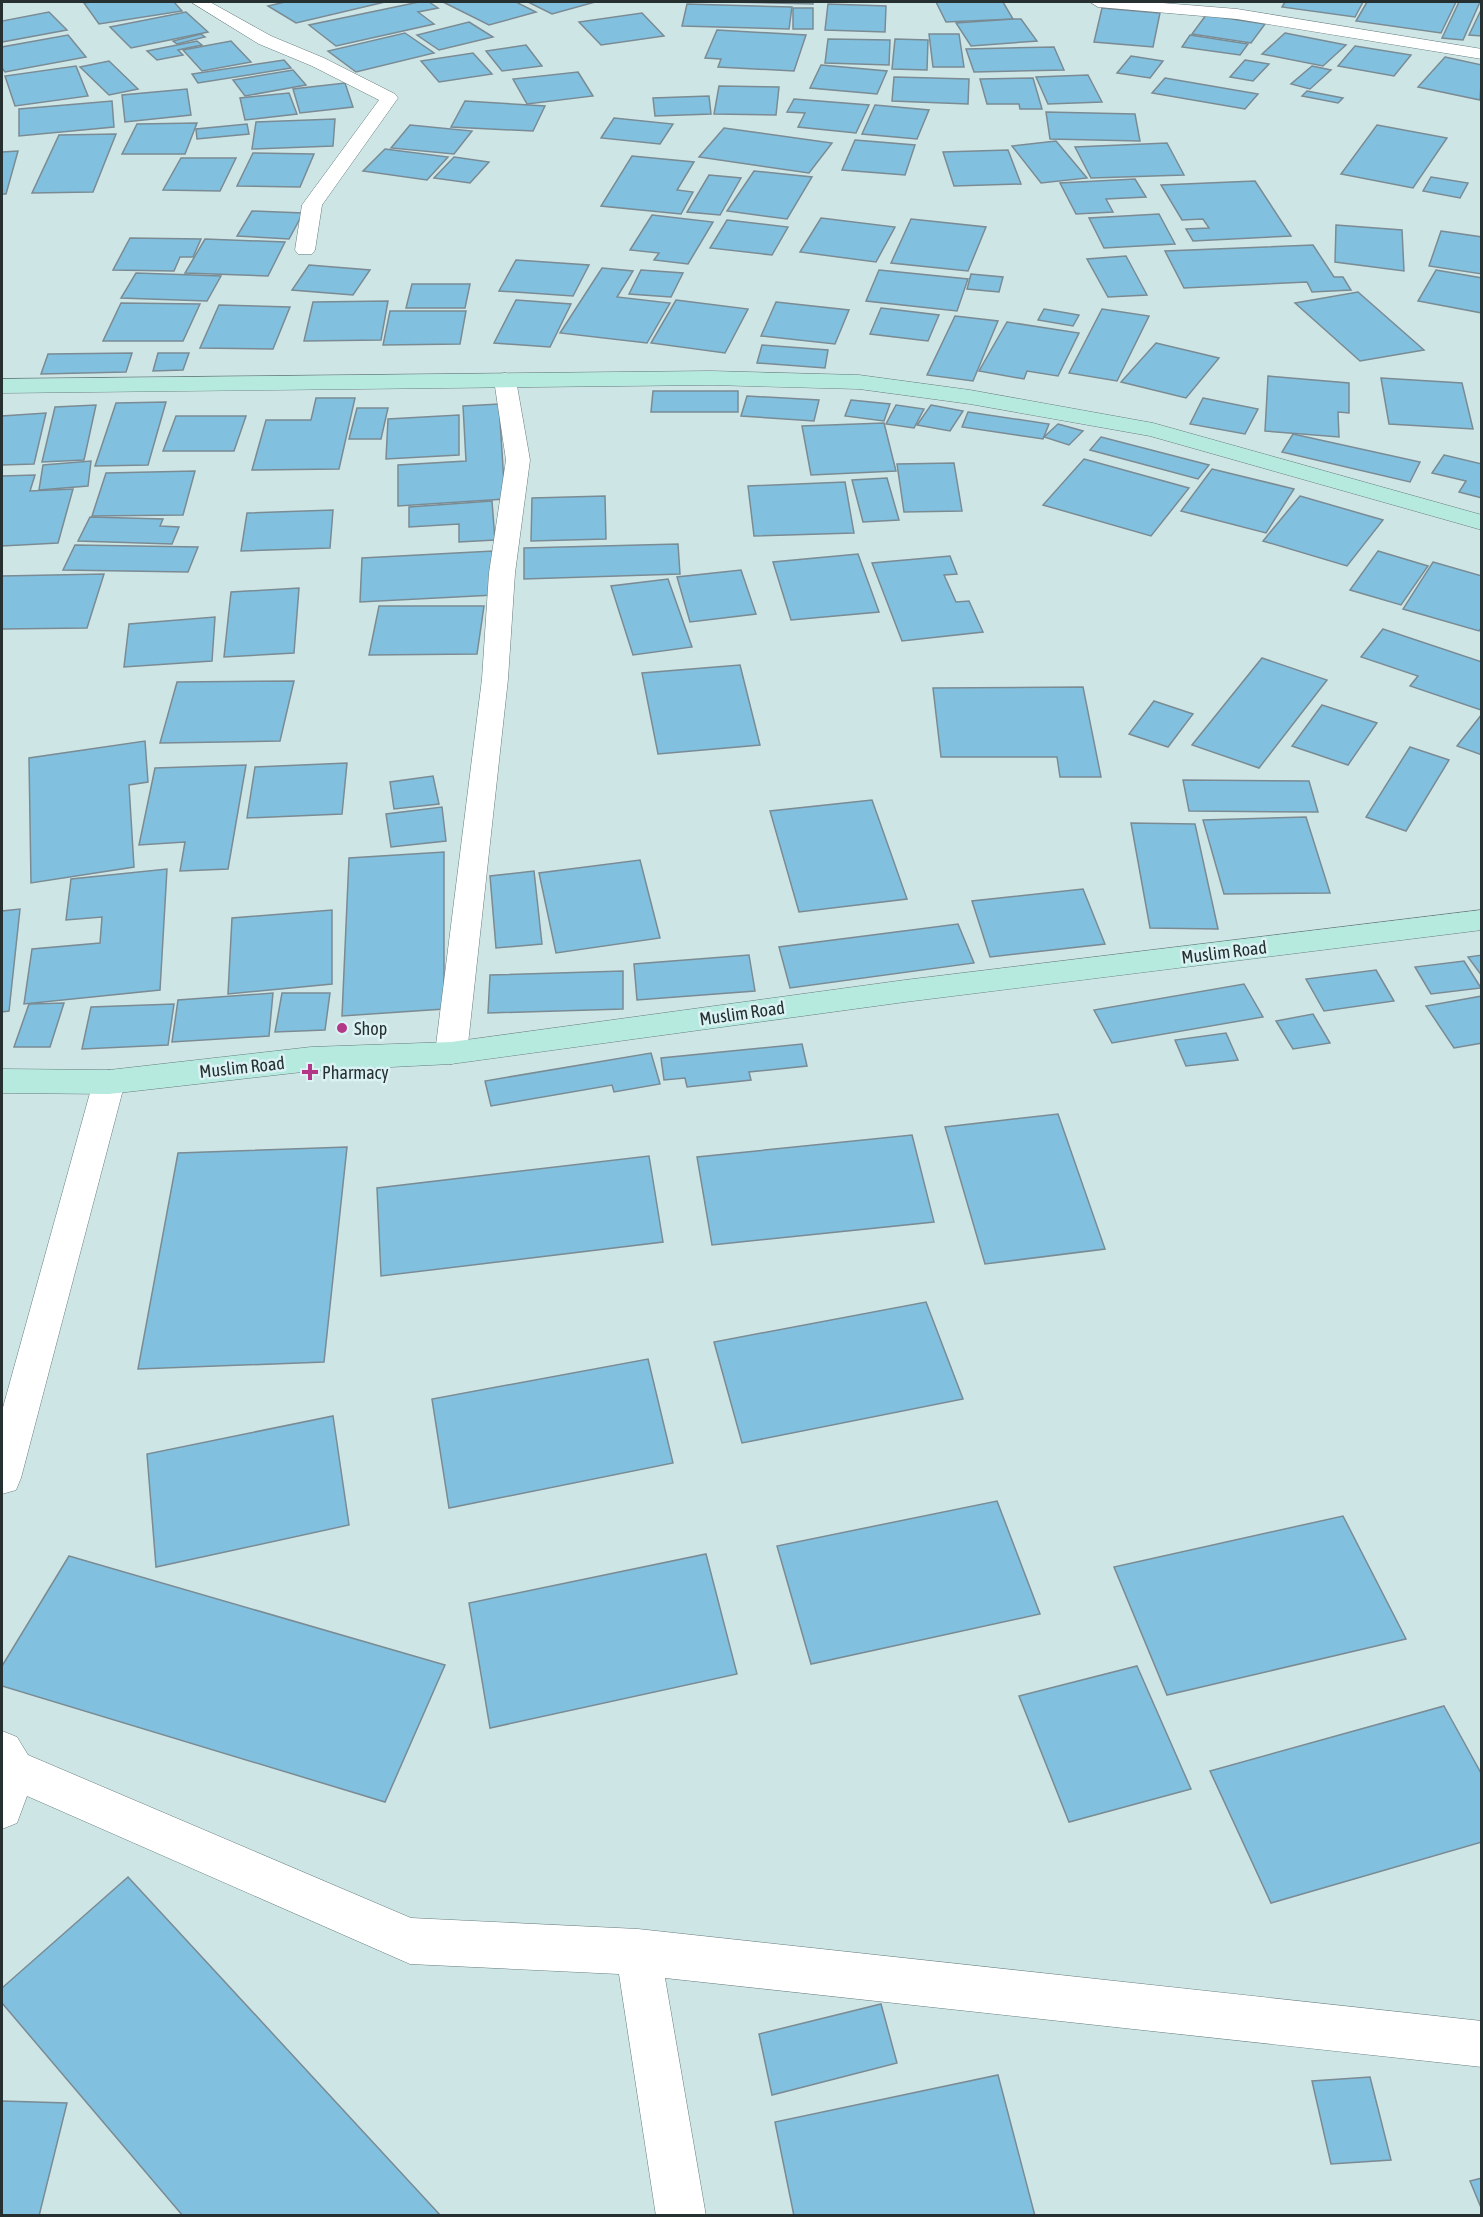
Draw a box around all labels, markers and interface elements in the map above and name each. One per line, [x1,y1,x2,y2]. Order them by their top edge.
street label: Muslim Road [1180,936,1268,968]
street label: Muslim Road [698,997,786,1029]
place label: Shop [354,1018,387,1039]
marker: Shop [335,1021,349,1035]
street label: Muslim Road [198,1052,286,1082]
place label: Pharmacy [322,1062,389,1083]
marker: Pharmacy [303,1065,317,1079]

